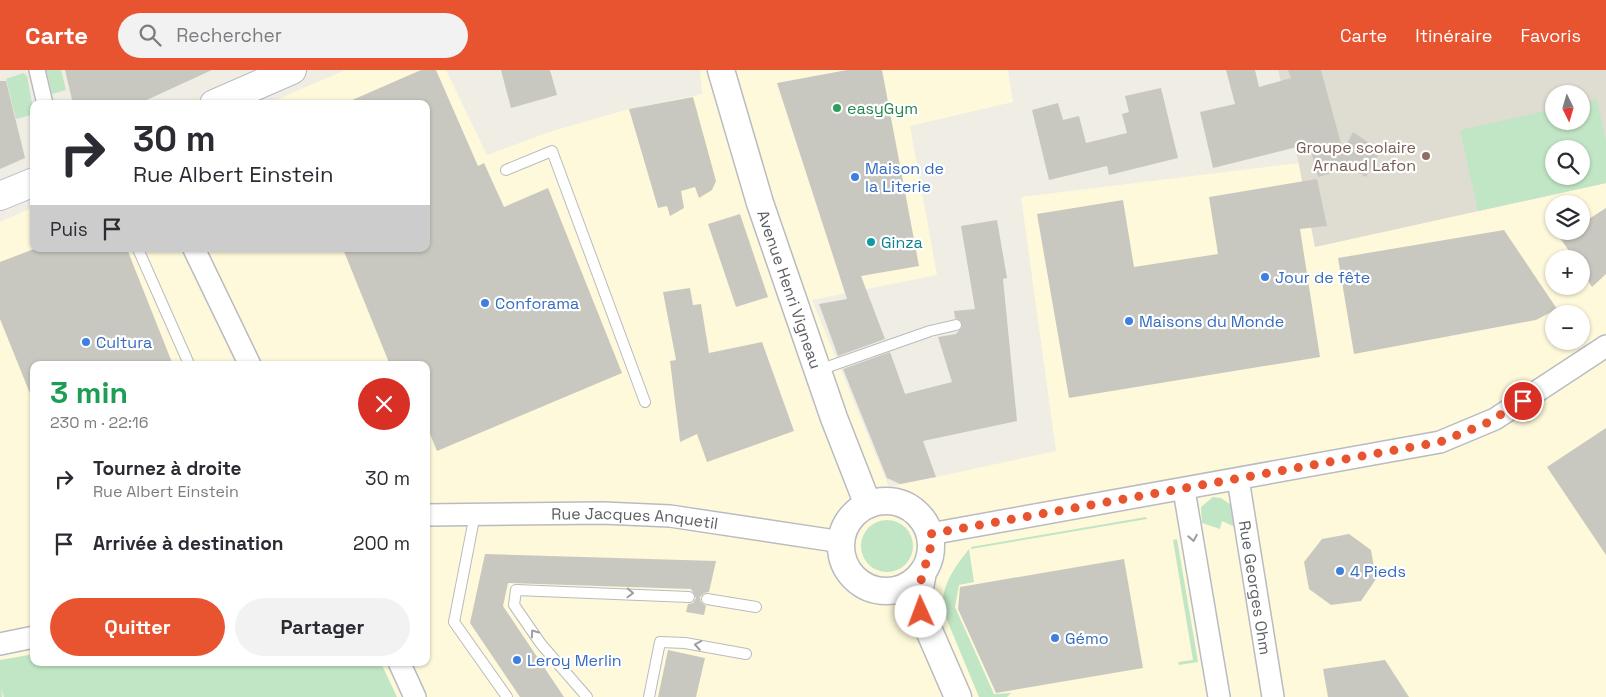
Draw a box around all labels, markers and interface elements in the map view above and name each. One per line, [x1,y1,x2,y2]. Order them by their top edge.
search box [118,13,468,58]
text: Carte [25,20,88,51]
icon: search [136,21,164,49]
text: Rechercher [176,23,282,48]
text: Carte [1340,24,1387,47]
text: Itinéraire [1415,24,1492,47]
text: Favoris [1520,24,1581,47]
north arrow [1545,85,1590,130]
map controls [1545,85,1590,350]
place label: easyGym [847,98,918,119]
marker: easyGym [831,102,843,114]
text: 30 m [133,117,216,161]
icon: right [50,120,115,185]
place label: Groupe scolaire Arnaud Lafon [1296,137,1416,176]
button: search [1545,140,1590,185]
marker: Groupe scolaire Arnaud Lafon [1420,150,1432,162]
place label: Maison de la Literie [865,158,944,197]
text: Rue Albert Einstein [133,160,333,188]
marker: Maison de la Literie [849,171,861,183]
button: layers [1545,195,1590,240]
street label: Avenue Henri Vigneau [752,207,826,372]
icon: arrive [98,215,126,243]
text: Puis [50,217,88,242]
place label: Ginza [881,232,923,253]
marker: Ginza [865,236,877,248]
button: + [1545,250,1590,295]
place label: Jour de fête [1275,267,1370,288]
marker: Jour de fête [1259,271,1271,283]
place label: Conforama [495,293,579,314]
marker: Conforama [479,297,491,309]
button: − [1545,305,1590,350]
place label: Maisons du Monde [1139,311,1284,332]
marker: Maisons du Monde [1123,315,1135,327]
place label: Cultura [96,332,152,353]
marker: Cultura [80,336,92,348]
text: 3 min [50,373,128,412]
button: close [358,378,410,430]
pin [1502,380,1544,422]
icon: arrive [1509,387,1537,415]
text: 230 m · 22:16 [50,412,148,433]
text: Tournez à droite [93,456,242,481]
icon: right [50,465,78,493]
text: 30 m [365,466,410,491]
text: Rue Albert Einstein [93,481,239,502]
street label: Rue Jacques Anquetil [551,503,720,534]
street label: Rue Georges Ohm [1234,519,1276,656]
icon: arrive [50,530,78,558]
text: Arrivée à destination [93,531,283,556]
text: 200 m [353,531,410,556]
one-way arrow [1187,534,1197,542]
place label: 4 Pieds [1350,561,1406,582]
marker: 4 Pieds [1334,565,1346,577]
position arrow [894,585,946,637]
one-way arrow [626,588,634,598]
button: Quitter [50,598,225,656]
button: Partager [235,598,410,656]
place label: Gémo [1065,628,1109,649]
one-way arrow [531,629,540,639]
marker: Gémo [1049,632,1061,644]
one-way arrow [693,641,702,651]
place label: Leroy Merlin [527,650,622,671]
marker: Leroy Merlin [511,654,523,666]

